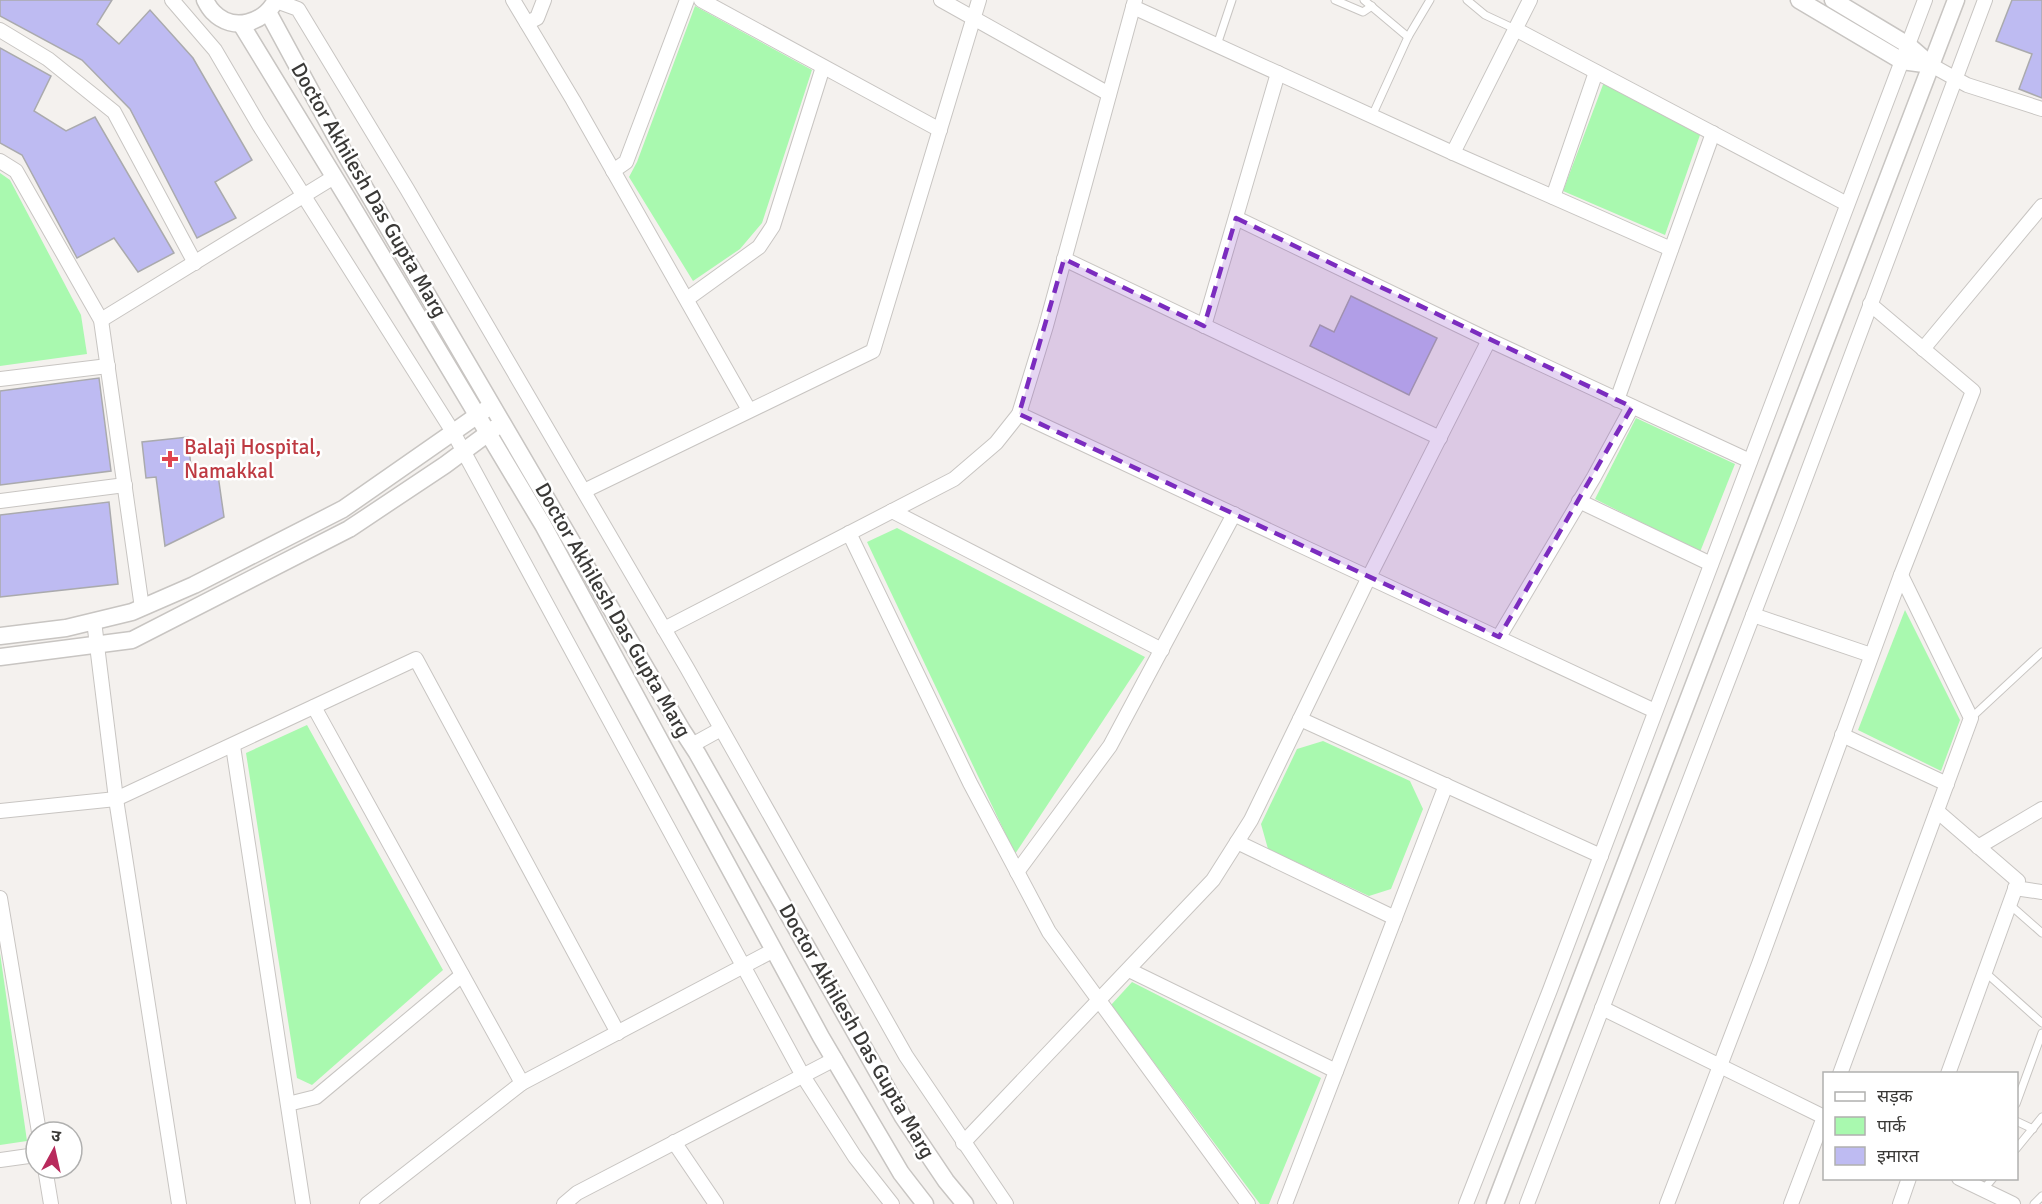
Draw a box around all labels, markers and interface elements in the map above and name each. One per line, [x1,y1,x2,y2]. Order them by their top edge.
street label: Doctor Akhilesh Das Gupta Marg [285,58,453,322]
place label: Balaji Hospital, Namakkal [184,434,321,484]
marker: Balaji Hospital, Namakkal [161,450,179,468]
street label: Doctor Akhilesh Das Gupta Marg [529,478,697,742]
street label: Doctor Akhilesh Das Gupta Marg [773,899,941,1163]
legend [1823,1072,2018,1180]
text: सड़क [1877,1085,1914,1107]
text: पार्क [1877,1115,1907,1137]
north arrow [24,1120,84,1180]
text: उ [50,1126,63,1147]
text: इमारत [1877,1145,1920,1167]

